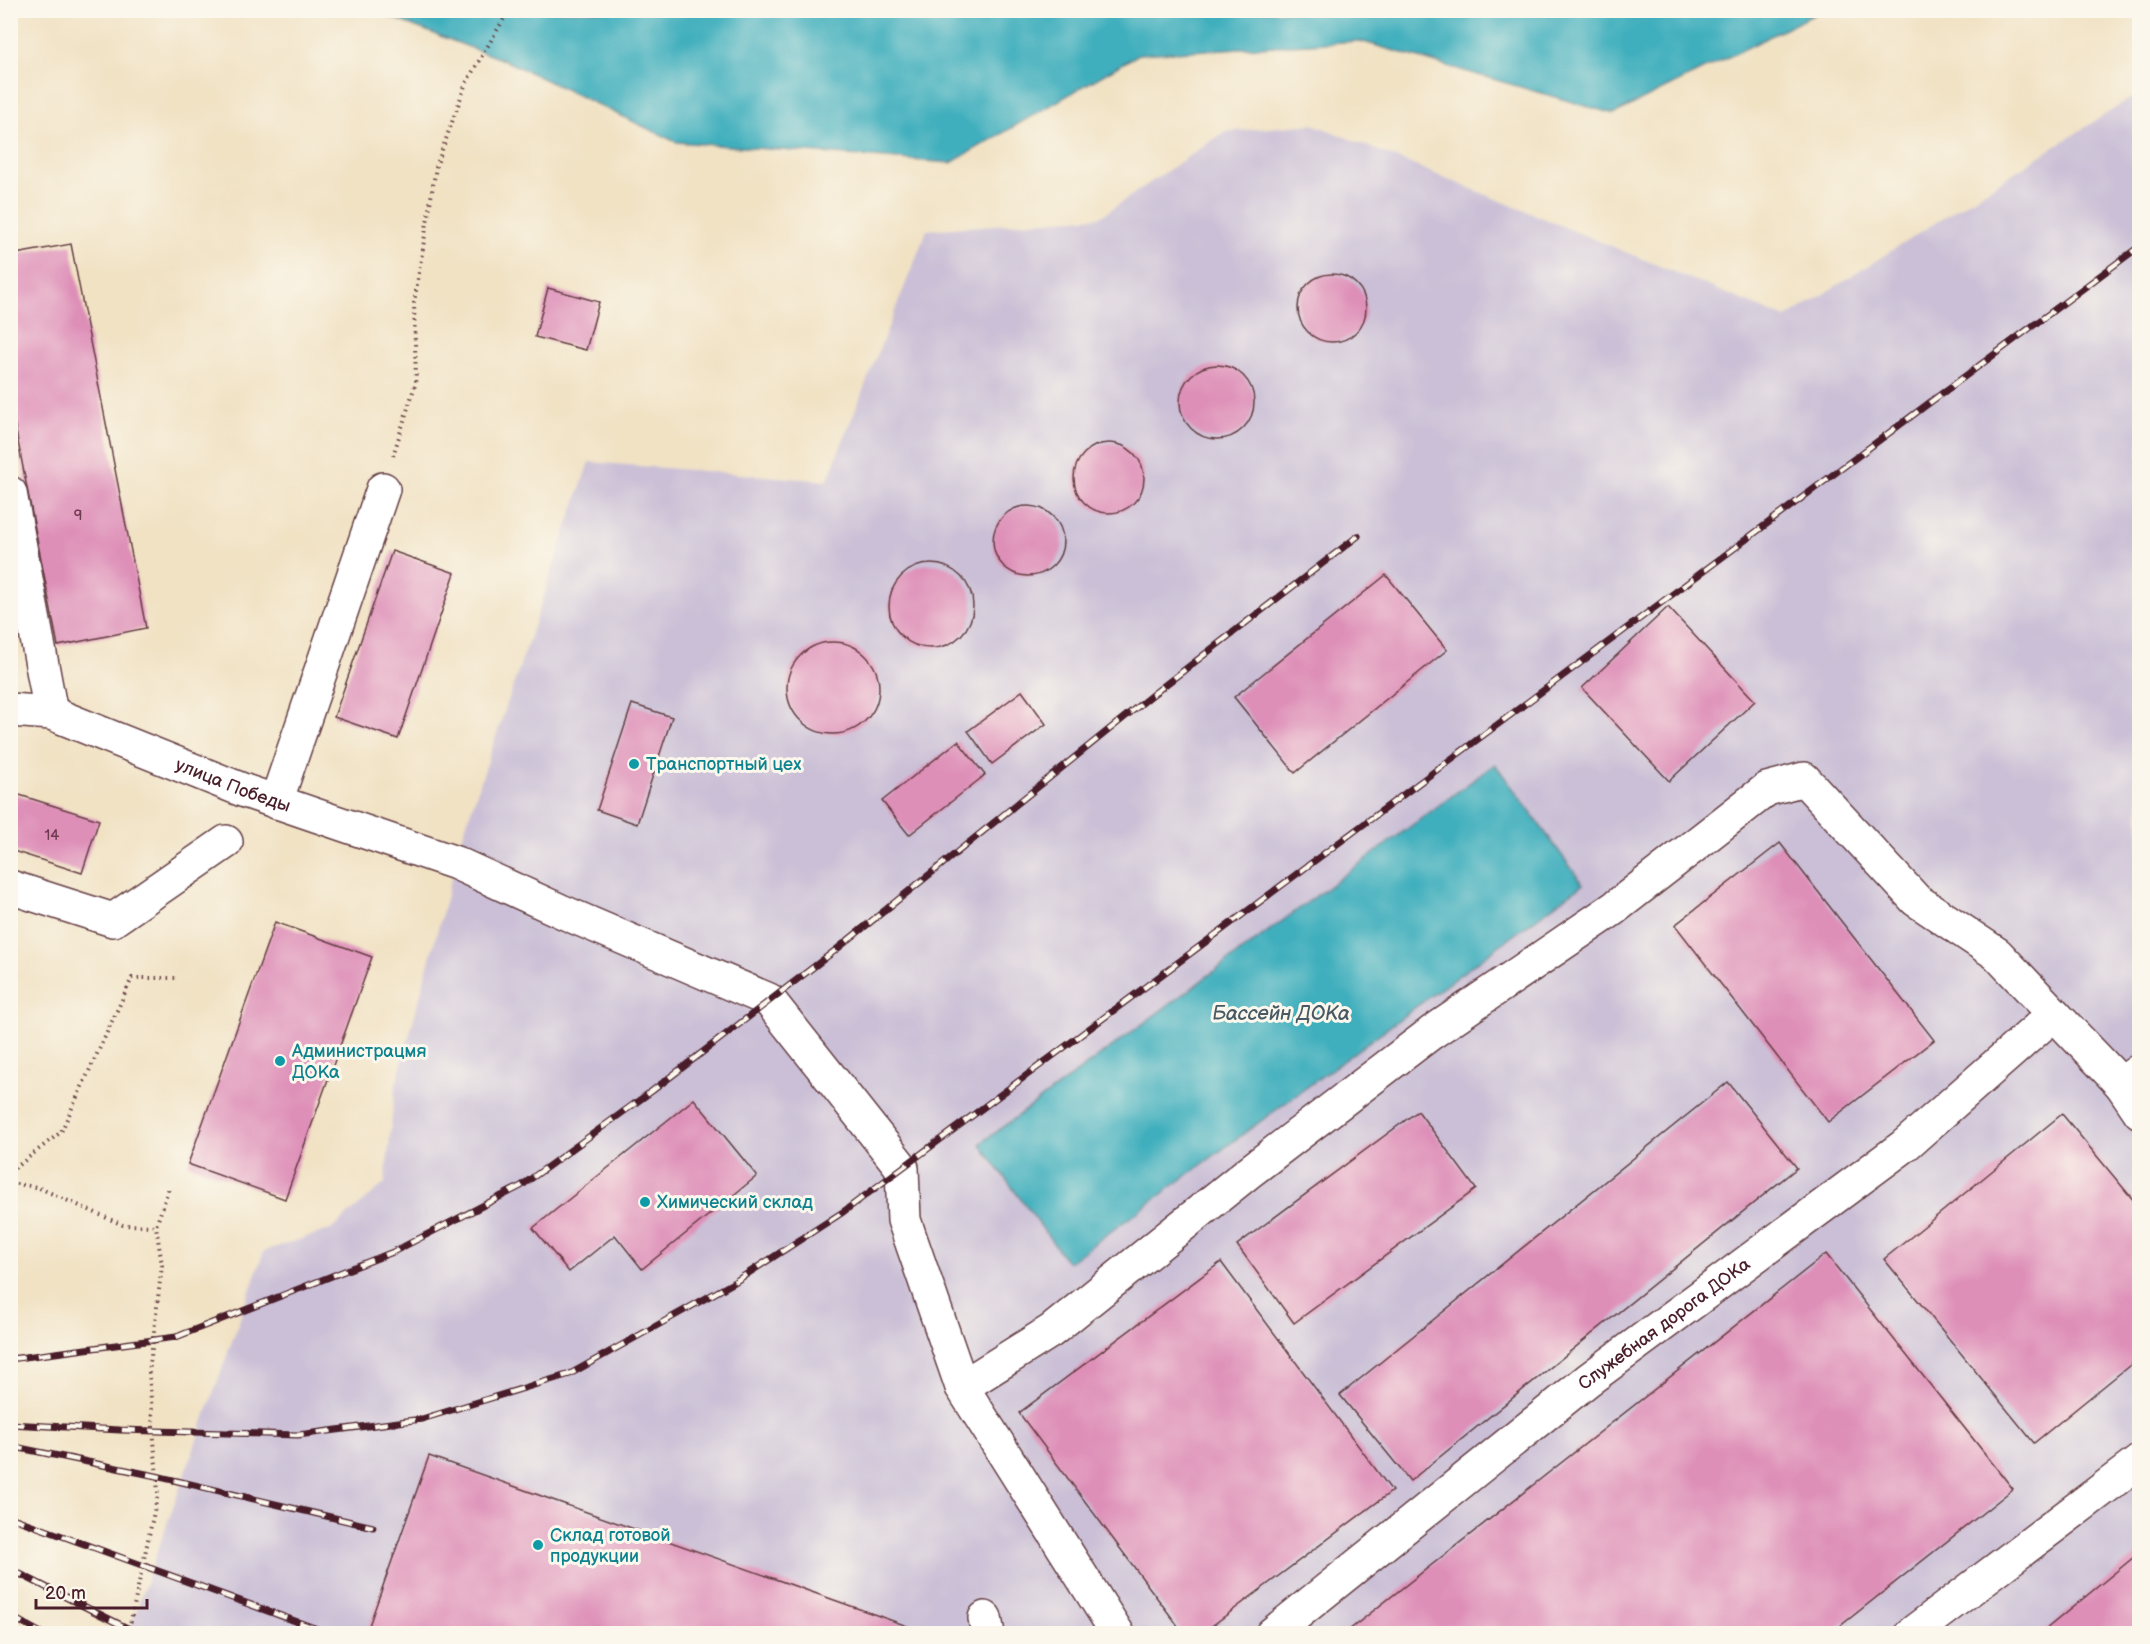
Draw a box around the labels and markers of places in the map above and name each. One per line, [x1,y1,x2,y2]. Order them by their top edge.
place label: Транспортный цех [646,754,801,775]
marker: Транспортный цех [627,757,641,771]
place label: Администрацмя ДОКа [291,1041,426,1083]
marker: Администрацмя ДОКа [273,1054,287,1068]
place label: Химический склад [657,1192,813,1213]
marker: Химический склад [638,1195,652,1209]
place label: Склад готовой продукции [550,1525,671,1567]
marker: Склад готовой продукции [531,1538,545,1552]

